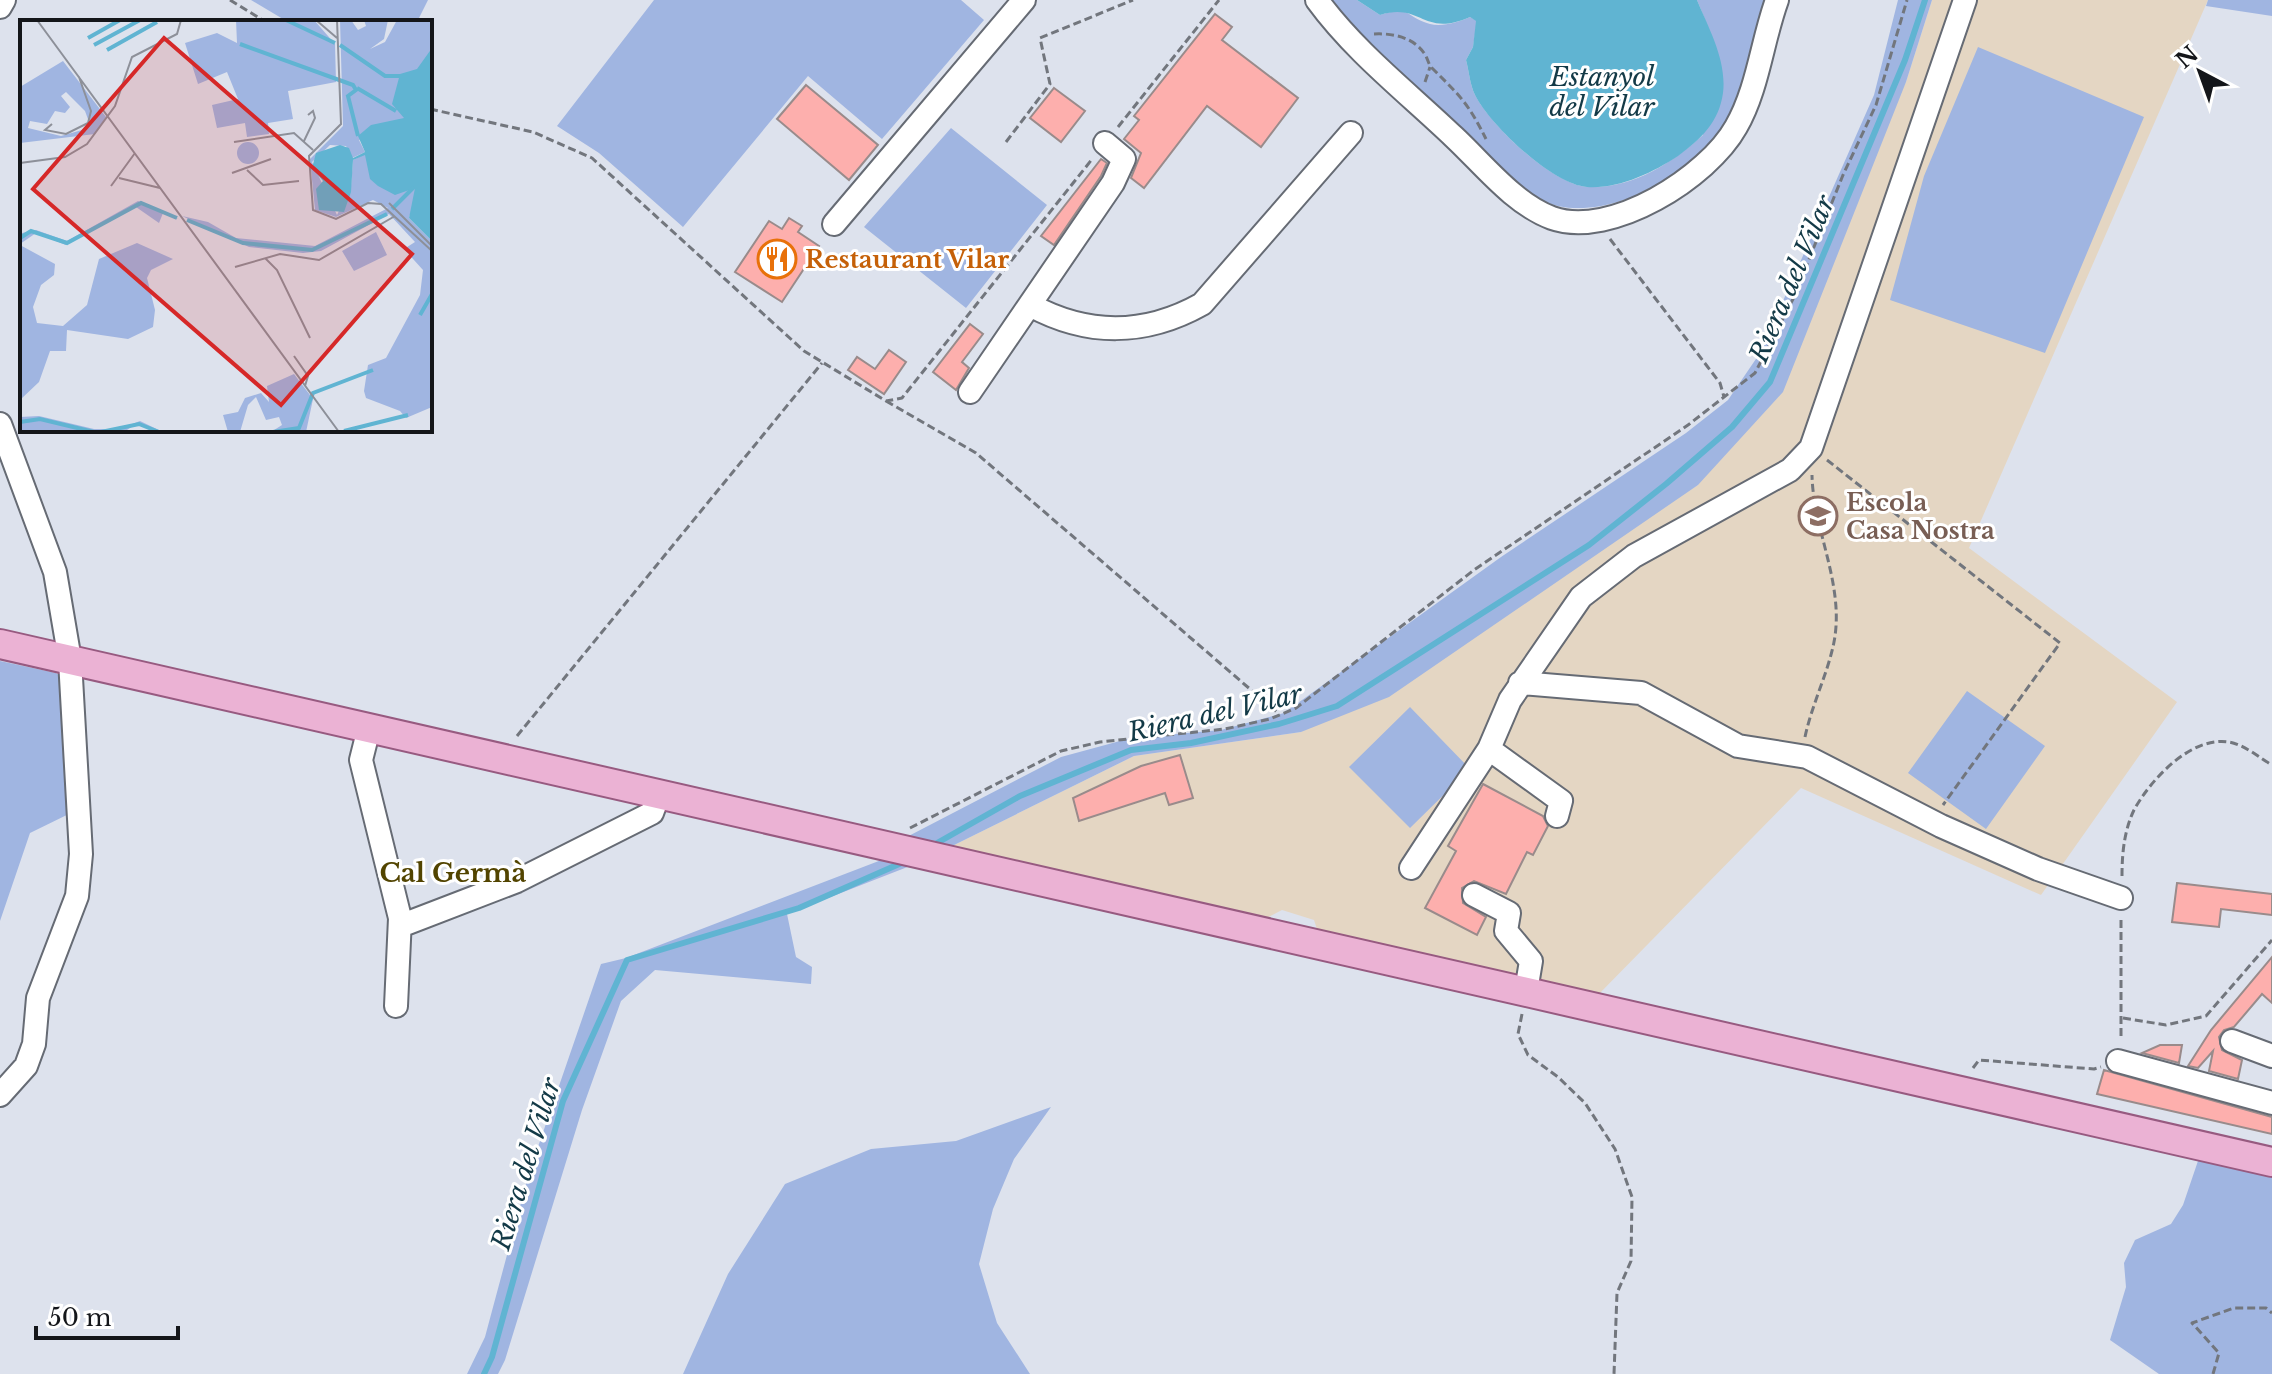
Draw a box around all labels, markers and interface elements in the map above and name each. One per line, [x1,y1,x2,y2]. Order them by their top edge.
inset map [20,20,432,432]
north arrow [2160,32,2240,112]
text: N [2171,40,2204,74]
water label: Estanyol del Vilar [1549,61,1656,123]
water label: Riera del Vilar [1742,190,1842,368]
restaurant icon: Restaurant Vilar [756,238,798,280]
place label: Restaurant Vilar [805,245,1009,274]
place label: Escola Casa Nostra [1846,488,1995,545]
school or university icon: Escola Casa Nostra [1797,495,1839,537]
water label: Riera del Vilar [1124,677,1306,749]
district label: Cal Germà [379,857,527,889]
water label: Riera del Vilar [484,1073,568,1255]
scale bar [36,1290,178,1340]
text: 50 m [48,1303,112,1332]

